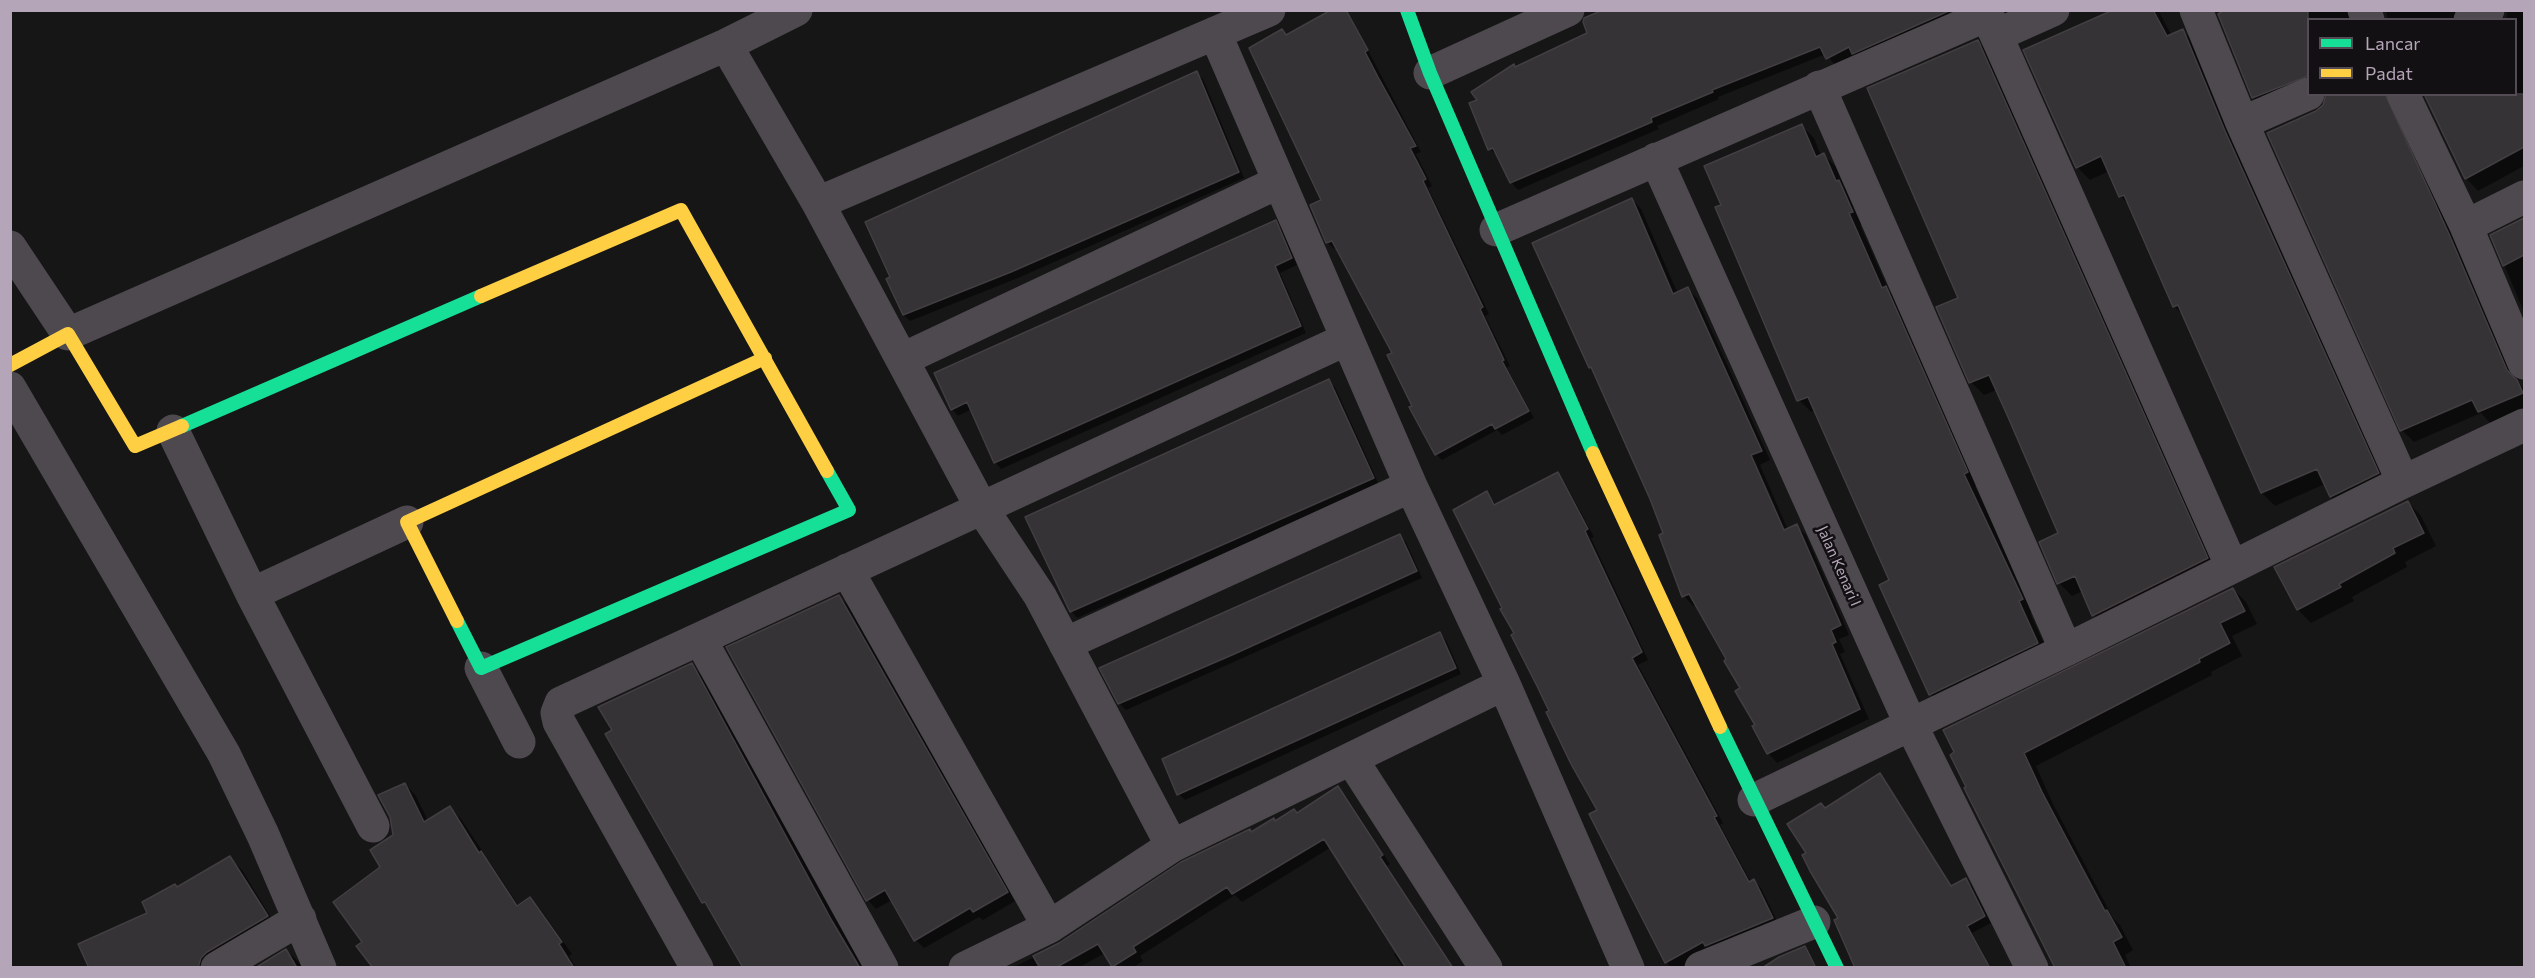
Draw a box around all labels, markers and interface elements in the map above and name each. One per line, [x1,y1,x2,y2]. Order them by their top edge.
legend [2307,18,2517,96]
text: Lancar [2365,32,2421,54]
text: Padat [2365,62,2413,84]
street label: Jalan Kenari I [1813,523,1865,609]

